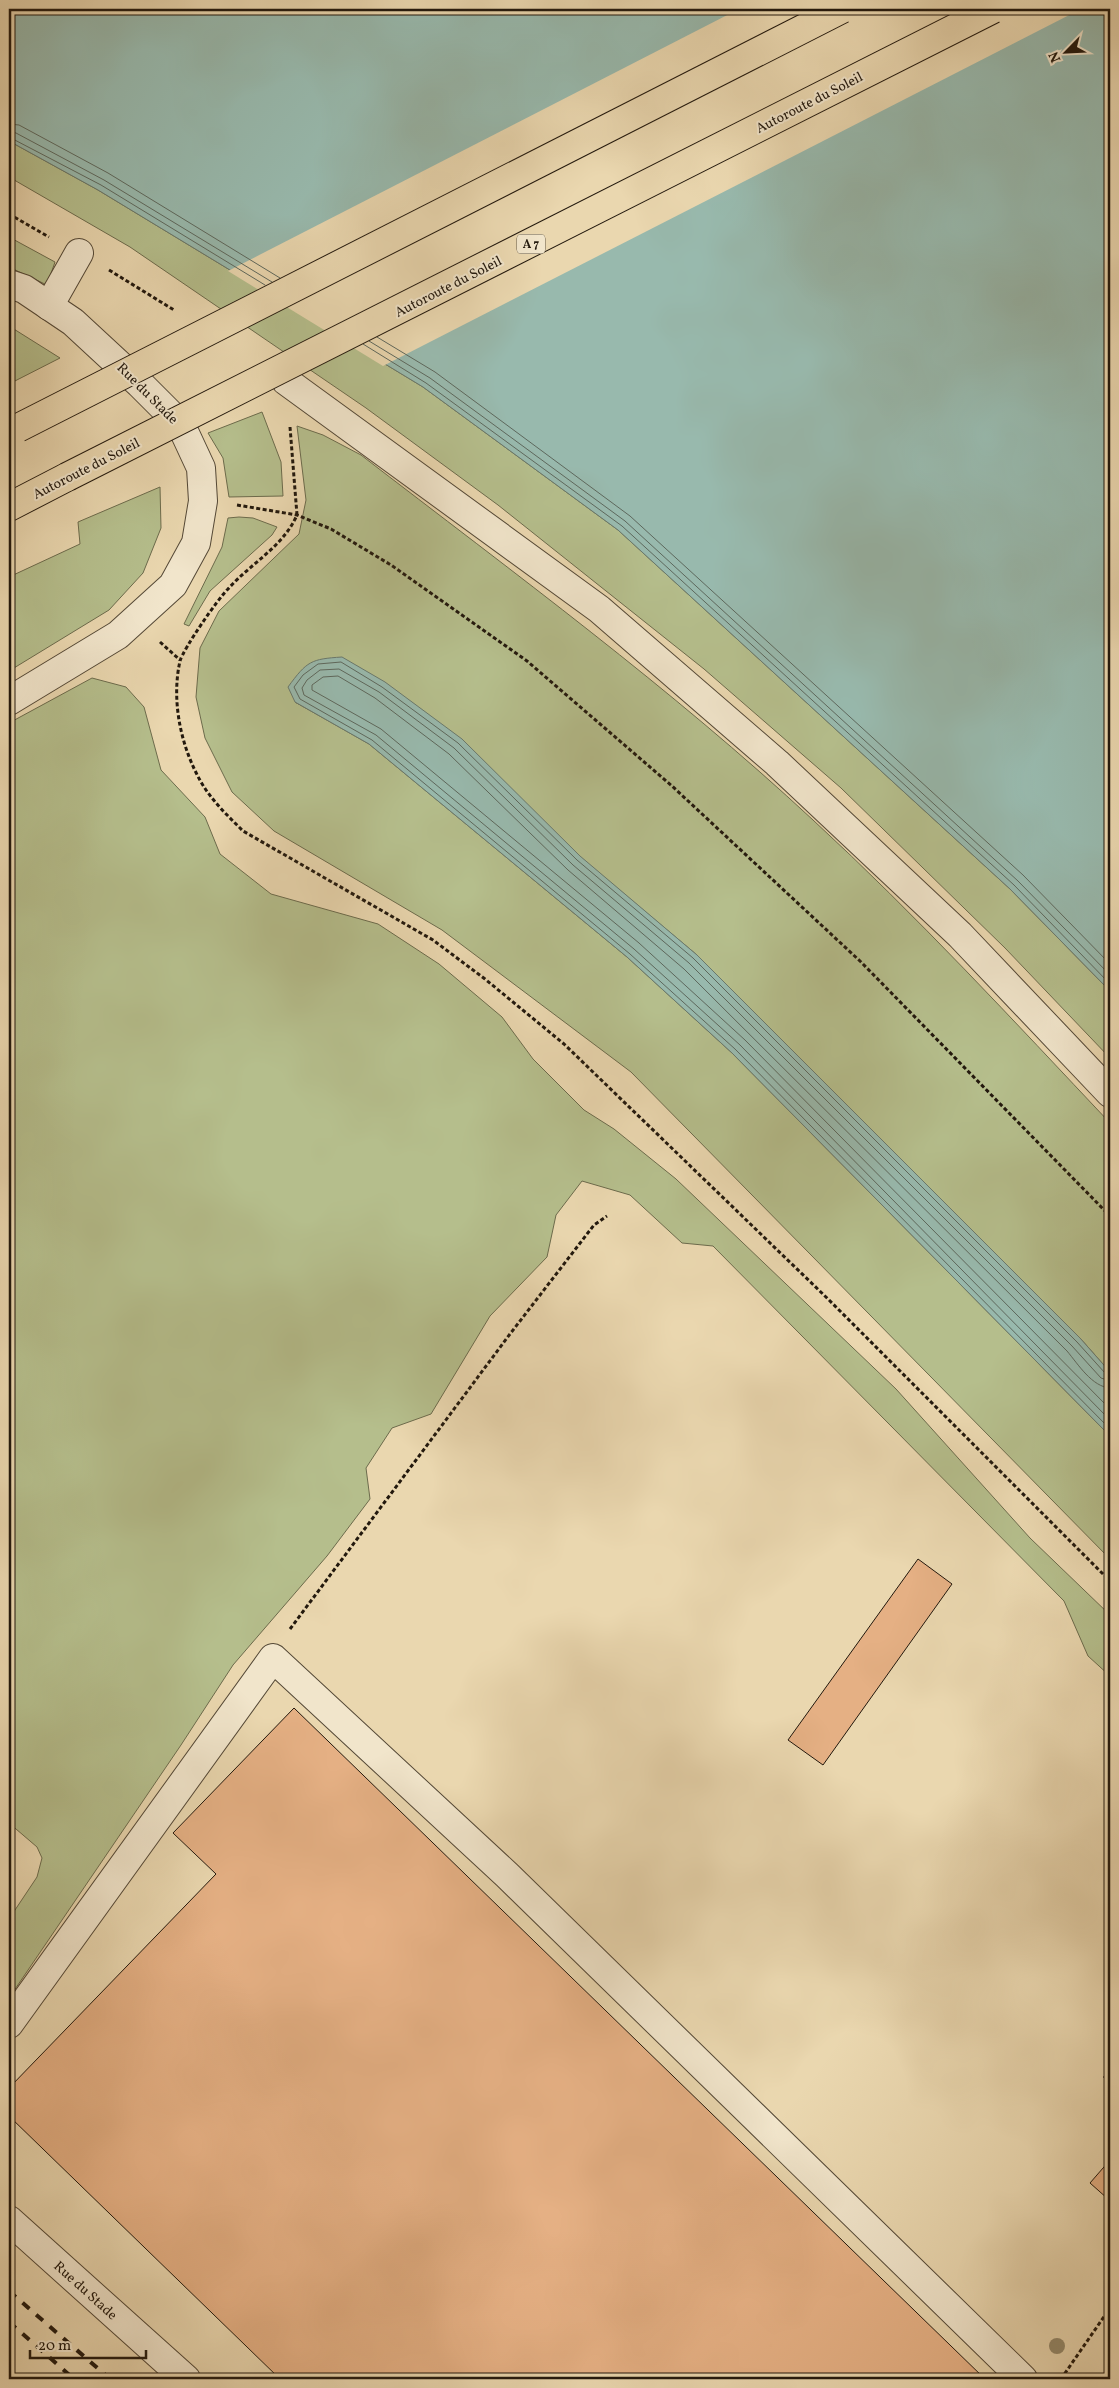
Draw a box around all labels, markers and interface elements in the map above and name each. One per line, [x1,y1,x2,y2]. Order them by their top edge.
north arrow [1042,28,1092,78]
text: N [1045,48,1066,65]
street label: Autoroute du Soleil [753,68,867,139]
road number: A 7 [517,234,545,253]
street label: Autoroute du Soleil [392,252,506,323]
street label: Rue du Stade [112,359,182,429]
street label: Autoroute du Soleil [30,434,144,505]
street label: Rue du Stade [49,2257,121,2325]
scale bar [30,2328,146,2360]
text: 20 m [38,2336,71,2357]

